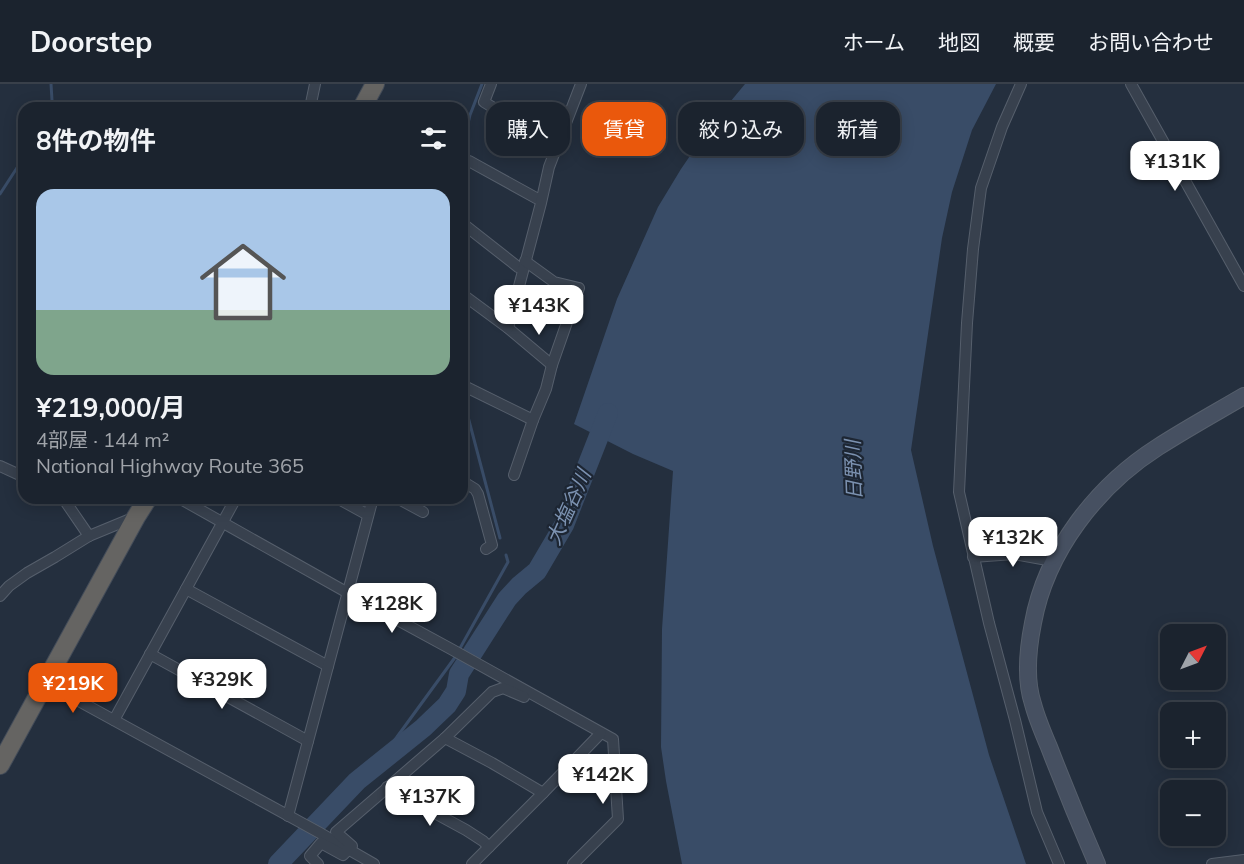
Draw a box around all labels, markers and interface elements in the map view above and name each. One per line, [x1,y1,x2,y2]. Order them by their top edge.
text: Doorstep [30,24,152,59]
text: ホーム [843,29,905,55]
text: 地図 [938,29,980,55]
text: 概要 [1013,29,1055,55]
text: お問い合わせ [1088,29,1214,55]
chip: 購入 [486,102,570,156]
chip: 賃貸 [582,102,666,156]
chip: 絞り込み [678,102,804,156]
chip: 新着 [816,102,900,156]
icon: filters [417,122,450,155]
text: 8件の物件 [36,124,156,157]
pin: ¥131K [1133,141,1217,192]
text: ¥131K [1144,148,1206,173]
icon: home [189,228,297,336]
pin: ¥143K [497,285,581,336]
text: ¥143K [508,292,570,317]
text: ¥219,000/月 [36,391,186,424]
text: 4部屋 · 144 m² [36,427,169,452]
water label: 日野川 [839,438,867,500]
text: National Highway Route 365 [36,453,304,478]
water label: 大塩谷川 [540,464,597,549]
pin: ¥132K [971,517,1055,568]
text: ¥132K [982,524,1044,549]
pin: ¥128K [350,583,434,634]
text: ¥128K [361,590,423,615]
north arrow [1160,624,1226,690]
map controls [1160,624,1226,846]
pin: ¥329K [180,659,264,710]
pin: ¥219K [31,663,115,714]
text: ¥329K [191,666,253,691]
text: ¥219K [42,670,104,695]
button: + [1160,702,1226,768]
pin: ¥142K [561,754,645,805]
text: ¥142K [572,761,634,786]
pin: ¥137K [388,776,472,827]
button: − [1160,780,1226,846]
text: ¥137K [399,783,461,808]

